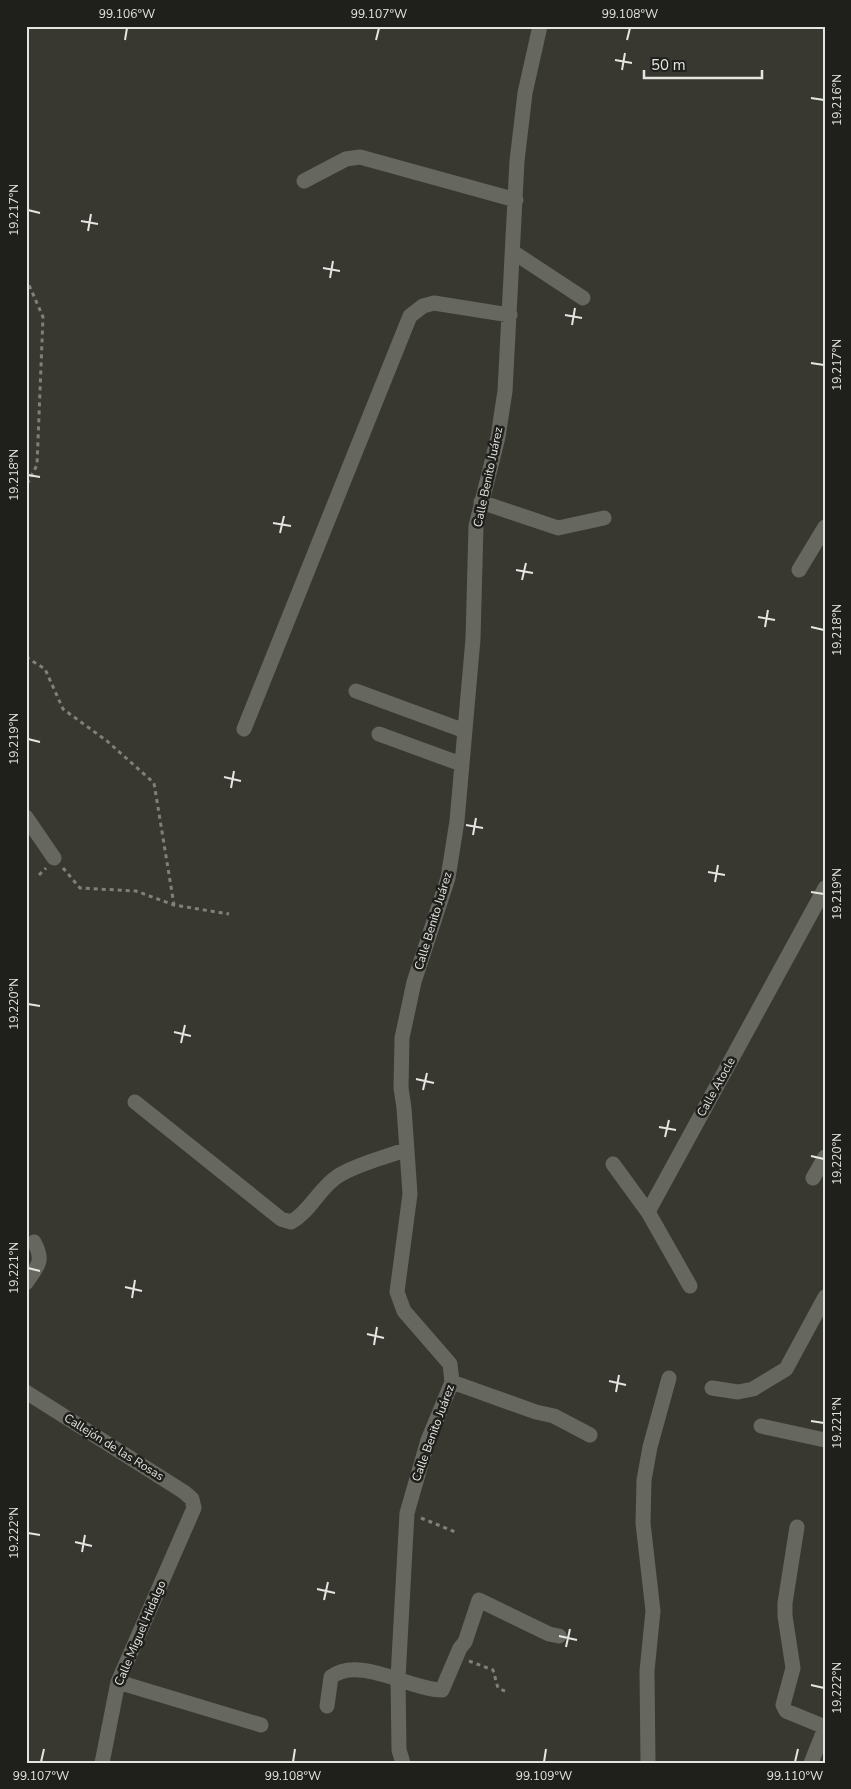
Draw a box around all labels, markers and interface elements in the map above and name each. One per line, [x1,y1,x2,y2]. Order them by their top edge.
text: 99.106°W [99,6,155,22]
text: 99.107°W [351,6,407,22]
text: 99.108°W [602,6,658,22]
scale bar [644,48,761,80]
text: 50 m [651,55,686,75]
text: 19.216°N [829,74,845,126]
text: 19.217°N [6,184,22,236]
text: 19.217°N [829,339,845,391]
street label: Calle Benito Juárez [470,425,507,528]
text: 19.218°N [6,449,22,501]
text: 19.218°N [829,604,845,656]
text: 19.219°N [6,713,22,765]
text: 19.219°N [829,868,845,920]
street label: Calle Benito Juárez [410,870,456,972]
text: 19.220°N [6,978,22,1030]
street label: Calle Atocle [693,1054,739,1120]
text: 19.220°N [829,1133,845,1185]
text: 19.221°N [6,1242,22,1294]
street label: Calle Benito Juárez [408,1382,458,1484]
text: 19.221°N [829,1397,845,1449]
street label: Callejón de las Rosas [61,1410,167,1484]
text: 19.222°N [6,1507,22,1559]
street label: Calle Miguel Hidalgo [111,1578,170,1688]
text: 19.222°N [829,1662,845,1714]
text: 99.107°W [13,1768,69,1784]
text: 99.108°W [265,1768,321,1784]
text: 99.109°W [516,1768,572,1784]
text: 99.110°W [767,1768,823,1784]

